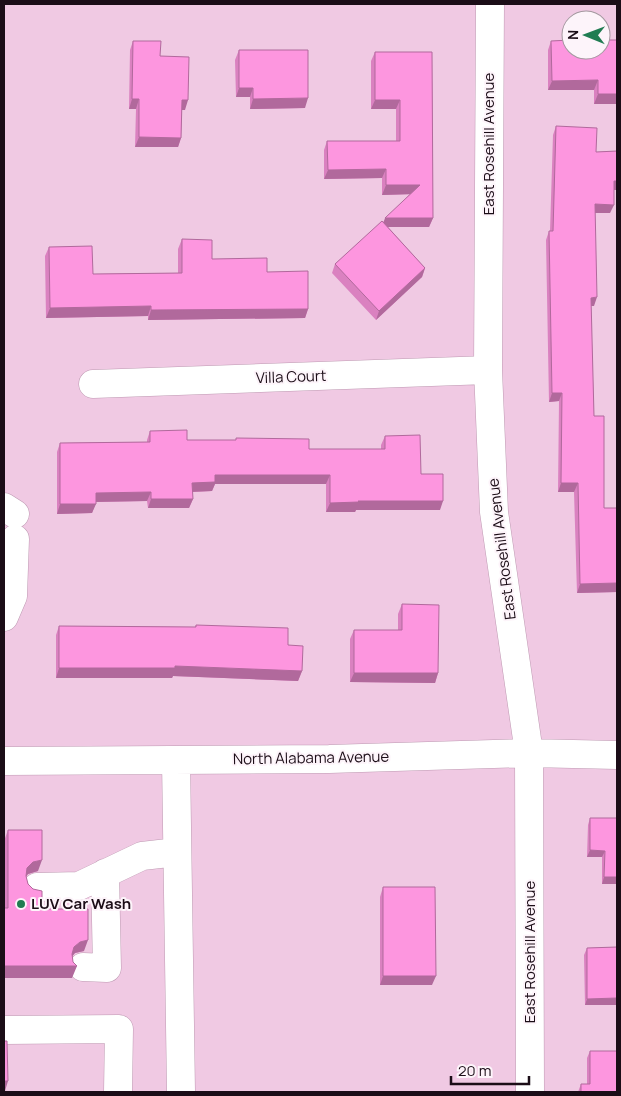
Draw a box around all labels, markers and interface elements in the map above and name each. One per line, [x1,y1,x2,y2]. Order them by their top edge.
north arrow [561,10,611,60]
text: N [563,30,582,40]
street label: East Rosehill Avenue [478,73,499,215]
street label: Villa Court [255,365,327,388]
street label: East Rosehill Avenue [482,477,521,621]
street label: North Alabama Avenue [233,746,390,769]
street label: East Rosehill Avenue [519,881,540,1023]
place label: LUV Car Wash [31,893,131,914]
marker: LUV Car Wash [15,898,27,910]
scale bar [451,1054,528,1086]
text: 20 m [458,1060,491,1081]

